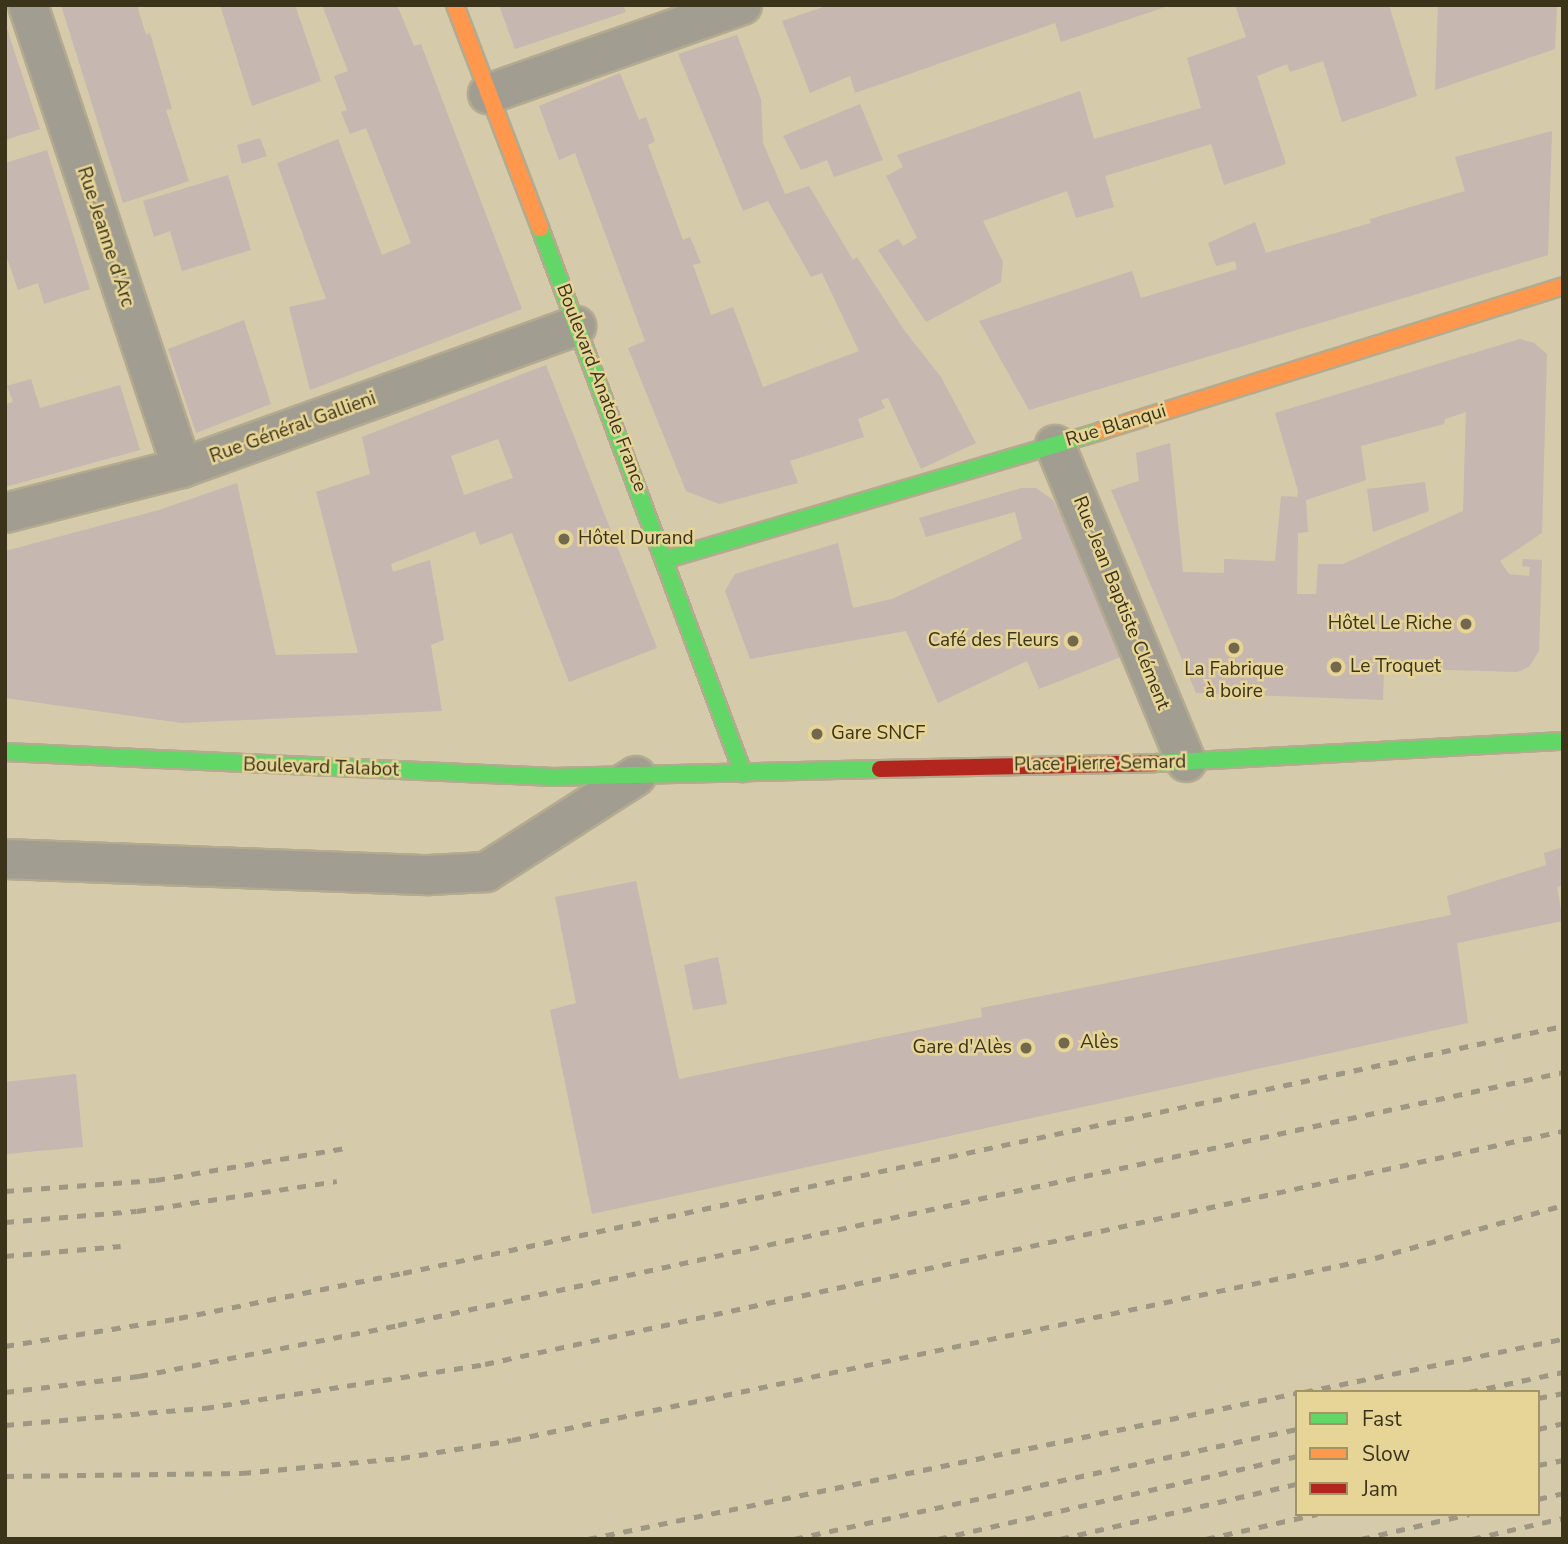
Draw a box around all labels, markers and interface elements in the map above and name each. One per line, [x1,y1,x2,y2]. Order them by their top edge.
street label: Rue Jeanne d'Arc [72,164,138,310]
street label: Boulevard Anatole France [551,281,651,495]
street label: Rue Général Gallieni [207,387,379,469]
street label: Rue Blanqui [1063,400,1169,452]
street label: Rue Jean Baptiste Clément [1068,493,1174,713]
place label: Hôtel Durand [578,528,694,550]
marker: Hôtel Durand [556,531,572,547]
place label: Hôtel Le Riche [1328,613,1452,635]
marker: Hôtel Le Riche [1458,616,1474,632]
place label: Café des Fleurs [928,630,1059,652]
marker: Café des Fleurs [1065,633,1081,649]
marker: La Fabrique à boire [1226,640,1242,656]
place label: Le Troquet [1350,656,1441,678]
place label: La Fabrique à boire [1184,659,1284,703]
marker: Le Troquet [1328,659,1344,675]
place label: Gare SNCF [831,723,925,745]
marker: Gare SNCF [809,726,825,742]
street label: Place Pierre Semard [1014,751,1186,777]
street label: Boulevard Talabot [243,754,399,782]
place label: Alès [1080,1032,1119,1054]
marker: Alès [1054,1033,1074,1053]
place label: Gare d'Alès [913,1037,1012,1059]
marker: Gare d'Alès [1018,1040,1034,1056]
legend [1295,1390,1540,1516]
text: Fast [1362,1405,1402,1433]
text: Slow [1362,1440,1410,1468]
text: Jam [1362,1475,1398,1503]

